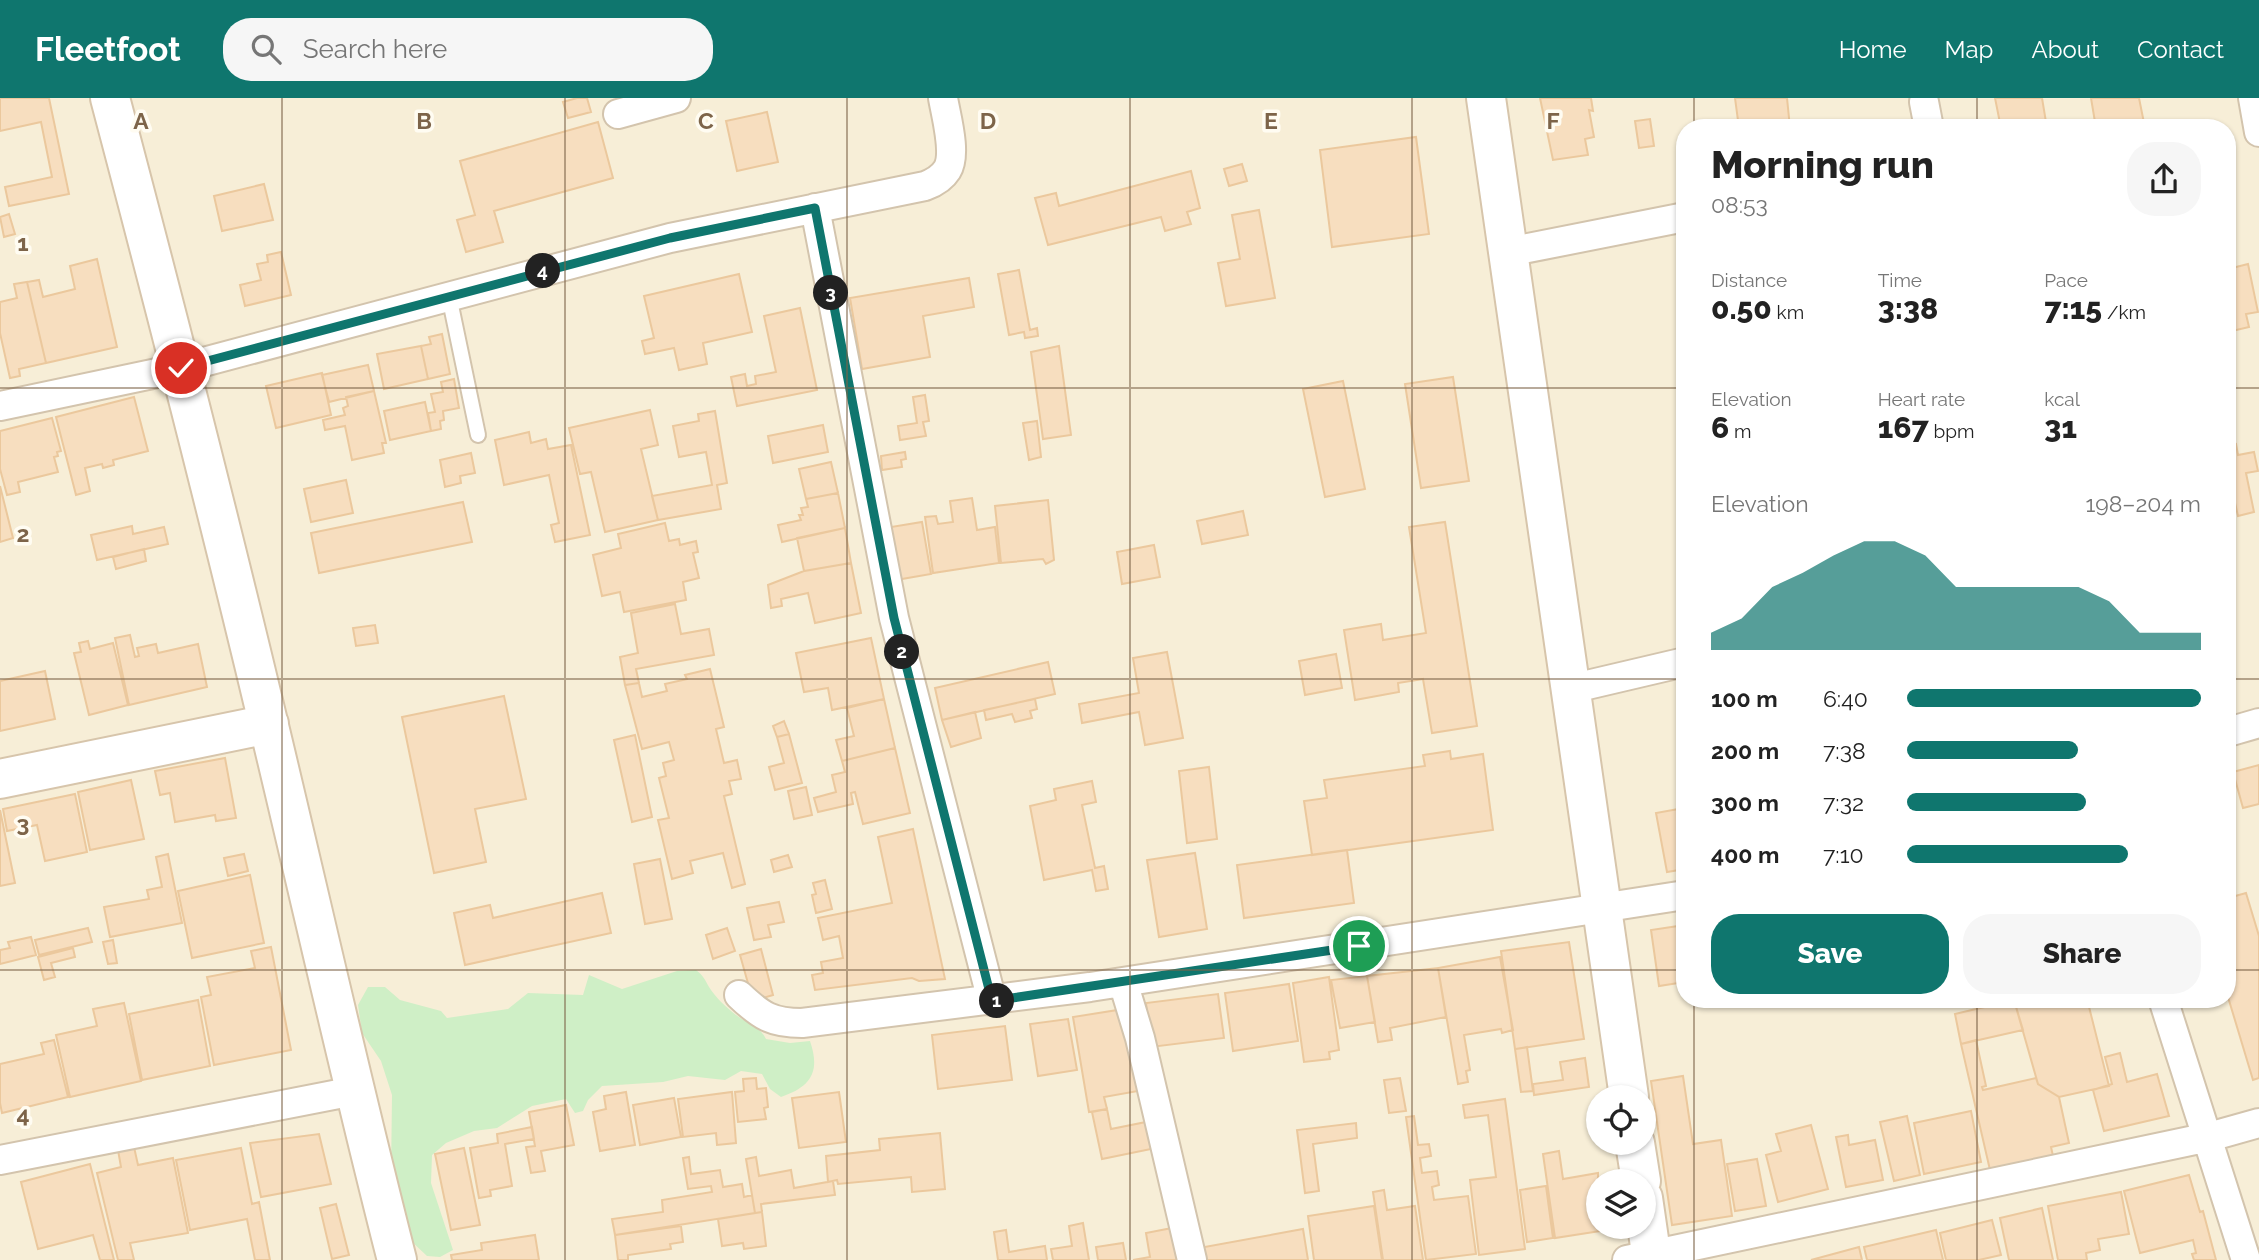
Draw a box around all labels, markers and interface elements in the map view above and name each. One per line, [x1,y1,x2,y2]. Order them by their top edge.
search box [223,18,713,81]
text: Fleetfoot [35,30,181,69]
icon: search [247,30,285,68]
text: Search here [303,34,447,64]
text: Home [1839,35,1907,64]
text: Map [1945,35,1993,64]
text: About [2031,35,2099,64]
text: Contact [2137,35,2224,64]
text: A [133,107,149,134]
text: B [416,107,432,134]
text: C [698,107,714,134]
text: D [980,107,996,134]
text: E [1264,107,1278,134]
text: F [1546,107,1560,134]
text: Morning run [1711,142,1934,187]
button: share [2127,142,2201,216]
text: 08:53 [1711,191,1768,218]
text: 1 [17,229,29,256]
pin: 4 [526,254,560,288]
text: 4 [537,259,548,281]
text: Distance [1711,269,1787,291]
text: Time [1878,269,1922,291]
text: Pace [2044,269,2088,291]
pin: 3 [814,276,848,310]
text: 3 [825,281,836,303]
text: 0.50 [1711,291,1772,326]
text: 3:38 [1878,291,1938,326]
text: 7:15 [2044,291,2102,326]
text: km [1772,301,1804,323]
text: /km [2102,301,2146,323]
pin [151,338,211,398]
icon: check [162,349,200,387]
text: Elevation [1711,388,1792,410]
text: Heart rate [1878,388,1965,410]
text: kcal [2044,388,2080,410]
text: 6 [1711,410,1729,445]
text: 167 [1878,410,1929,445]
text: 31 [2044,410,2077,445]
text: m [1729,420,1752,442]
text: bpm [1929,420,1974,442]
text: Elevation [1711,490,1809,517]
text: 198–204 m [2085,490,2201,517]
text: 2 [17,520,29,547]
pin: 2 [884,634,920,670]
text: 2 [896,640,907,662]
text: 100 m [1711,685,1778,712]
text: 6:40 [1823,685,1868,712]
text: 200 m [1711,737,1779,764]
text: 7:38 [1823,737,1866,764]
text: 300 m [1711,789,1779,816]
text: 7:32 [1823,789,1864,816]
text: 3 [17,810,29,837]
text: 400 m [1711,841,1779,868]
text: 7:10 [1823,841,1864,868]
button: Save [1711,914,1949,994]
button: Share [1963,914,2201,994]
pin [1329,916,1389,976]
icon: arrive [1340,927,1378,965]
pin: 1 [979,984,1014,1018]
text: 1 [992,989,1001,1011]
map controls [1586,1085,1656,1239]
button: locate [1586,1085,1656,1155]
text: 4 [16,1101,30,1128]
button: layers [1586,1169,1656,1239]

